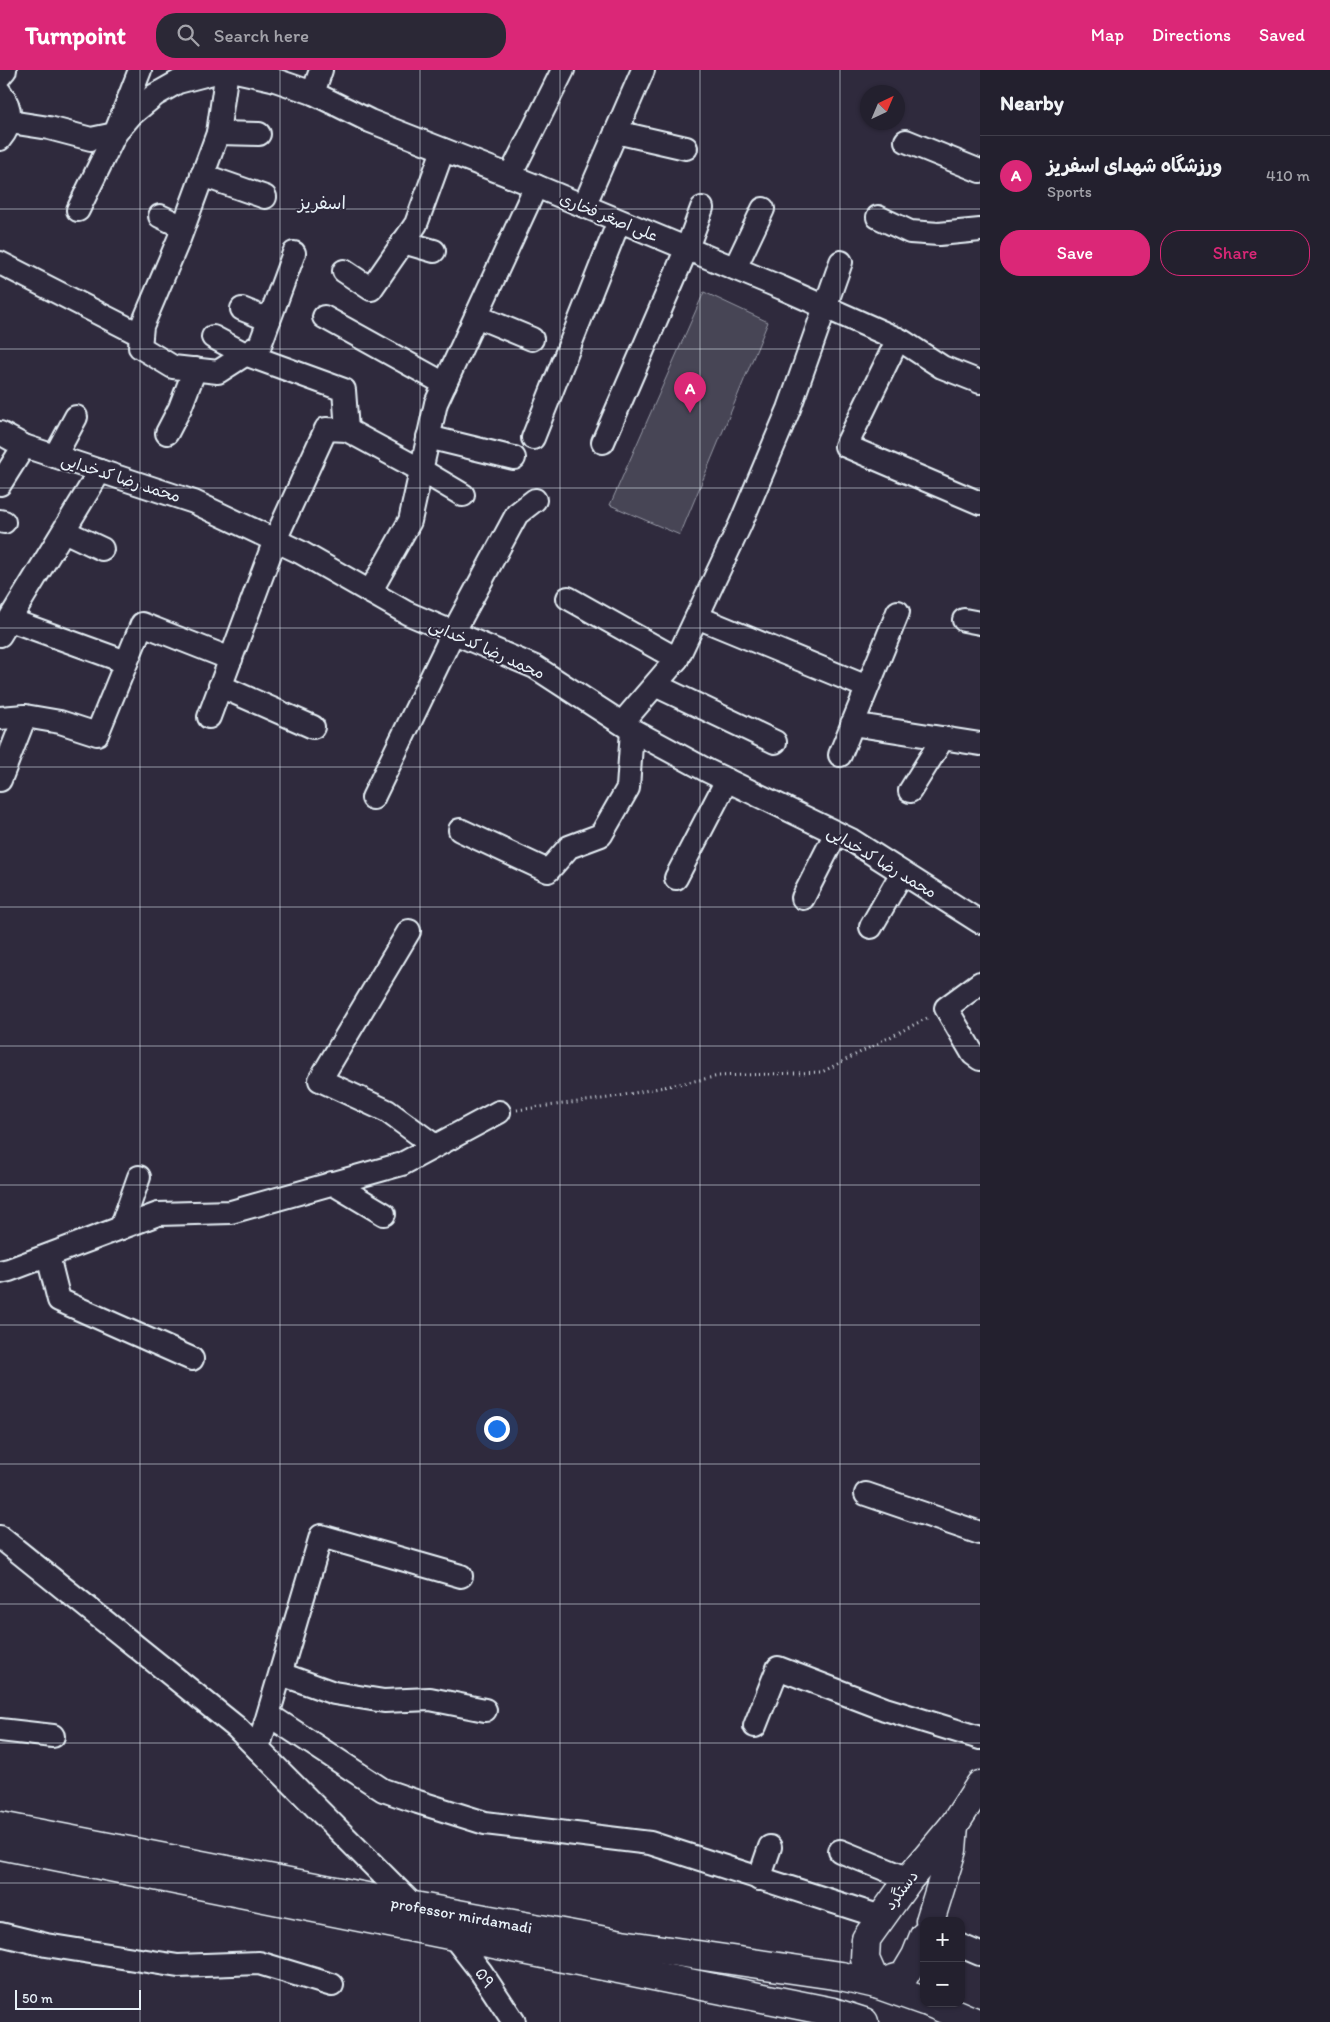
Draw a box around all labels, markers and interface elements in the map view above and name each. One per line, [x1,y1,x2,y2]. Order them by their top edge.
search box [156,13,506,58]
text: Turnpoint [25,21,126,50]
icon: search [174,21,202,49]
text: Search here [214,24,309,47]
text: Map [1091,24,1124,46]
text: Directions [1152,24,1231,46]
text: Saved [1259,24,1305,46]
north arrow [860,85,905,130]
text: Nearby [1000,90,1064,115]
text: ورزشگاه شهدای اسفریز [1047,154,1222,177]
text: A [1011,166,1021,185]
text: 410 m [1266,166,1310,185]
text: Sports [1047,182,1092,201]
street label: علی اصغر فخاری [557,189,661,246]
district label: اسفریز [296,192,346,214]
button: Save [1000,230,1150,276]
button: Share [1160,230,1310,276]
pin: A [674,372,706,413]
street label: محمد رضا کدخدایی [59,450,183,507]
street label: محمد رضا کدخدایی [426,615,548,684]
street label: محمد رضا کدخدایی [823,822,940,903]
your location [484,1416,510,1442]
street label: دستگرد [880,1866,922,1914]
street label: professor mirdamadi [389,1892,534,1937]
map controls [920,1917,965,2007]
button: + [920,1917,965,1962]
button: − [920,1962,965,2007]
street label: ۵۹ [471,1964,499,1992]
scale bar [15,1987,141,2010]
text: 50 m [22,1990,53,2007]

